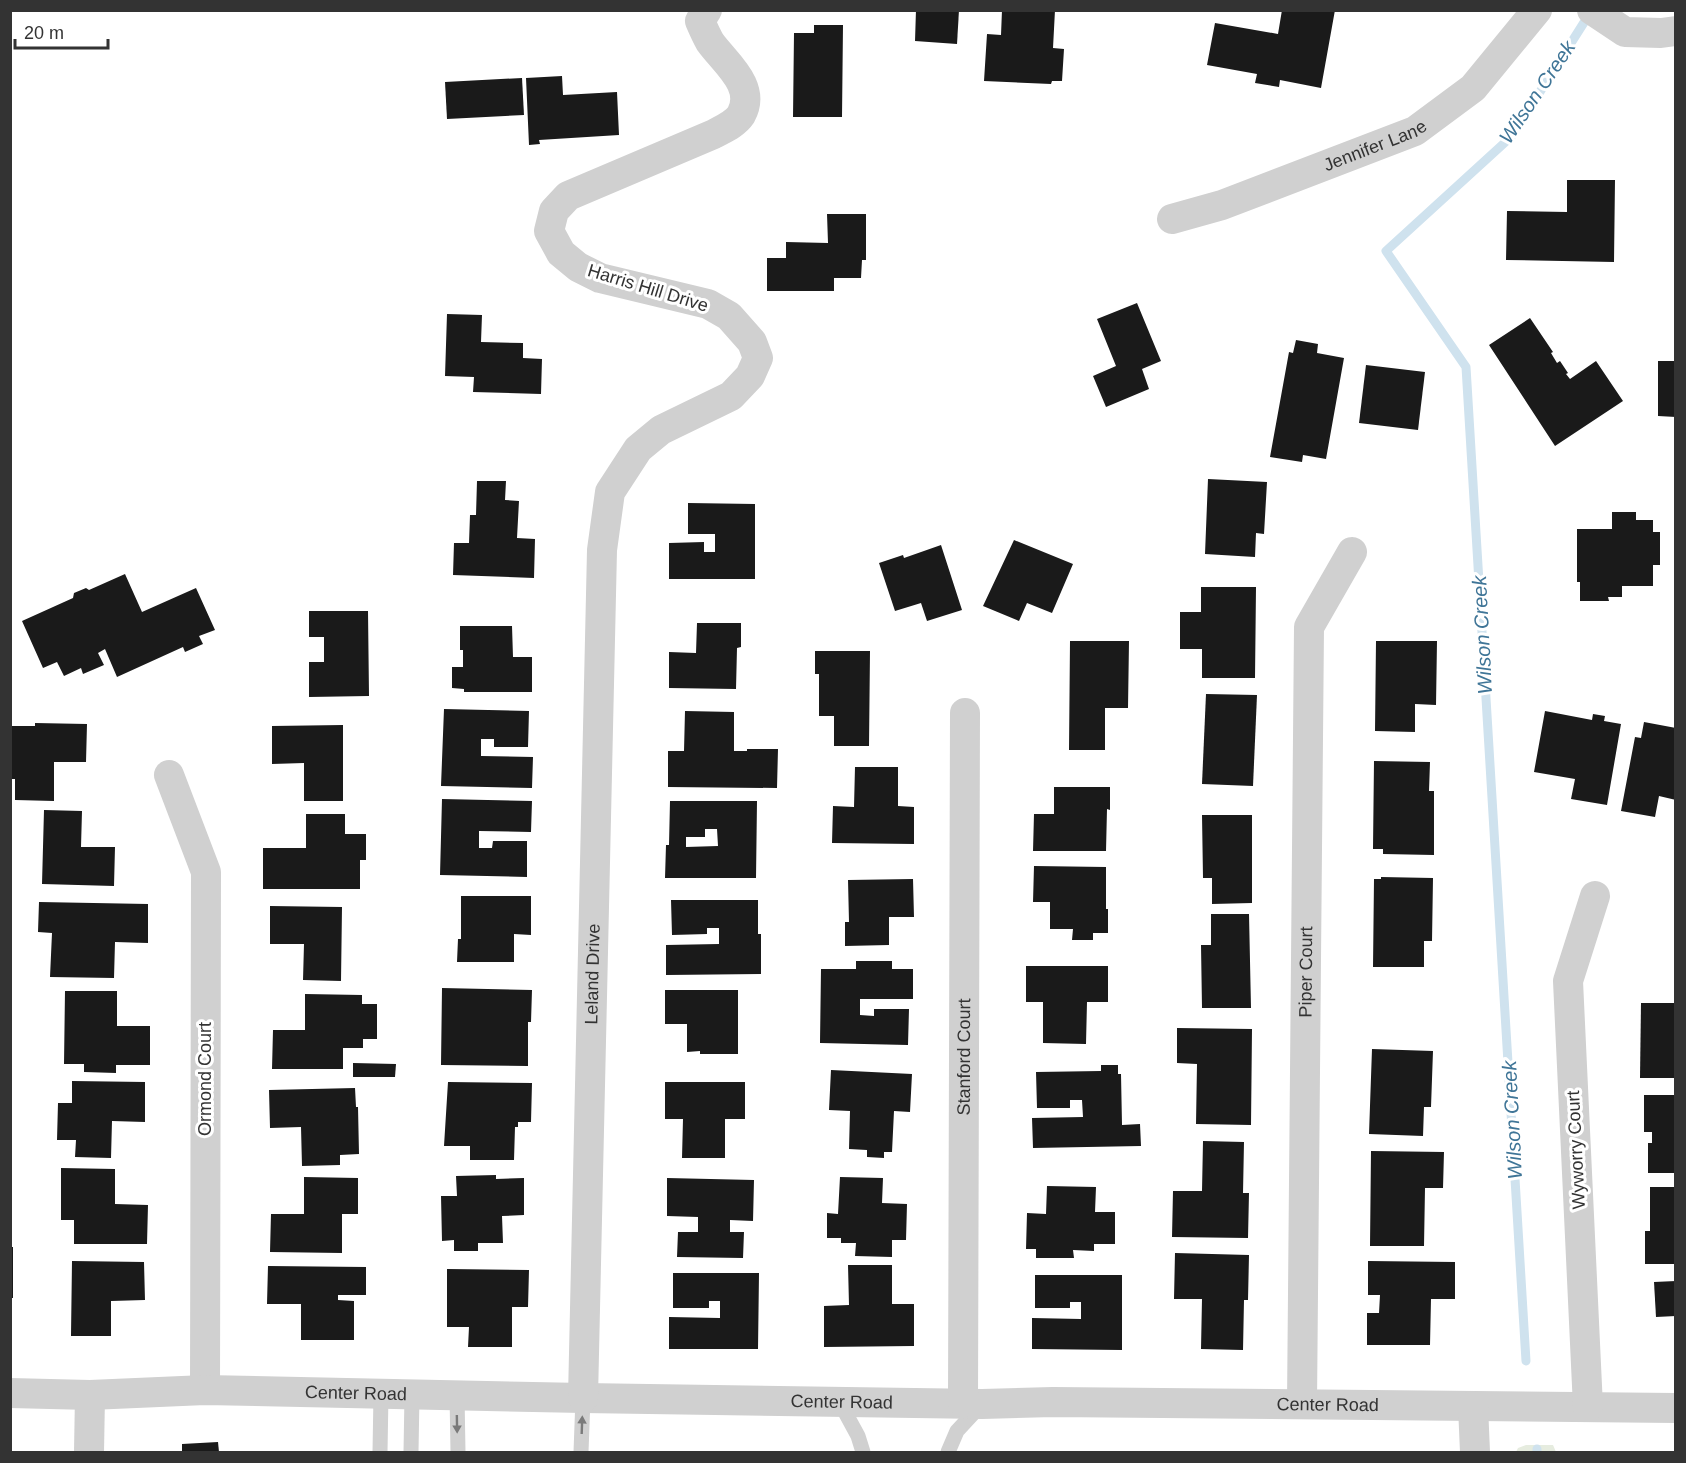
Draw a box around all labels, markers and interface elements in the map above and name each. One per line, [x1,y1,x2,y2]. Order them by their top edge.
scale bar [15,12,108,50]
text: 20 m [24,23,64,43]
water label: Wilson Creek [1495,36,1580,147]
street label: Jennifer Lane [1321,116,1431,175]
street label: Harris Hill Drive [585,260,711,316]
water label: Wilson Creek [1468,574,1496,695]
street label: Leland Drive [581,923,604,1025]
street label: Piper Court [1295,926,1316,1018]
street label: Stanford Court [954,998,974,1116]
street label: Ormond Court [195,1022,215,1136]
water label: Wilson Creek [1498,1059,1526,1180]
street label: Wyworry Court [1563,1090,1589,1210]
street label: Center Road [305,1382,407,1404]
street label: Center Road [791,1391,893,1413]
street label: Center Road [1277,1394,1379,1415]
one-way arrow [452,1414,462,1433]
one-way arrow [577,1416,587,1435]

